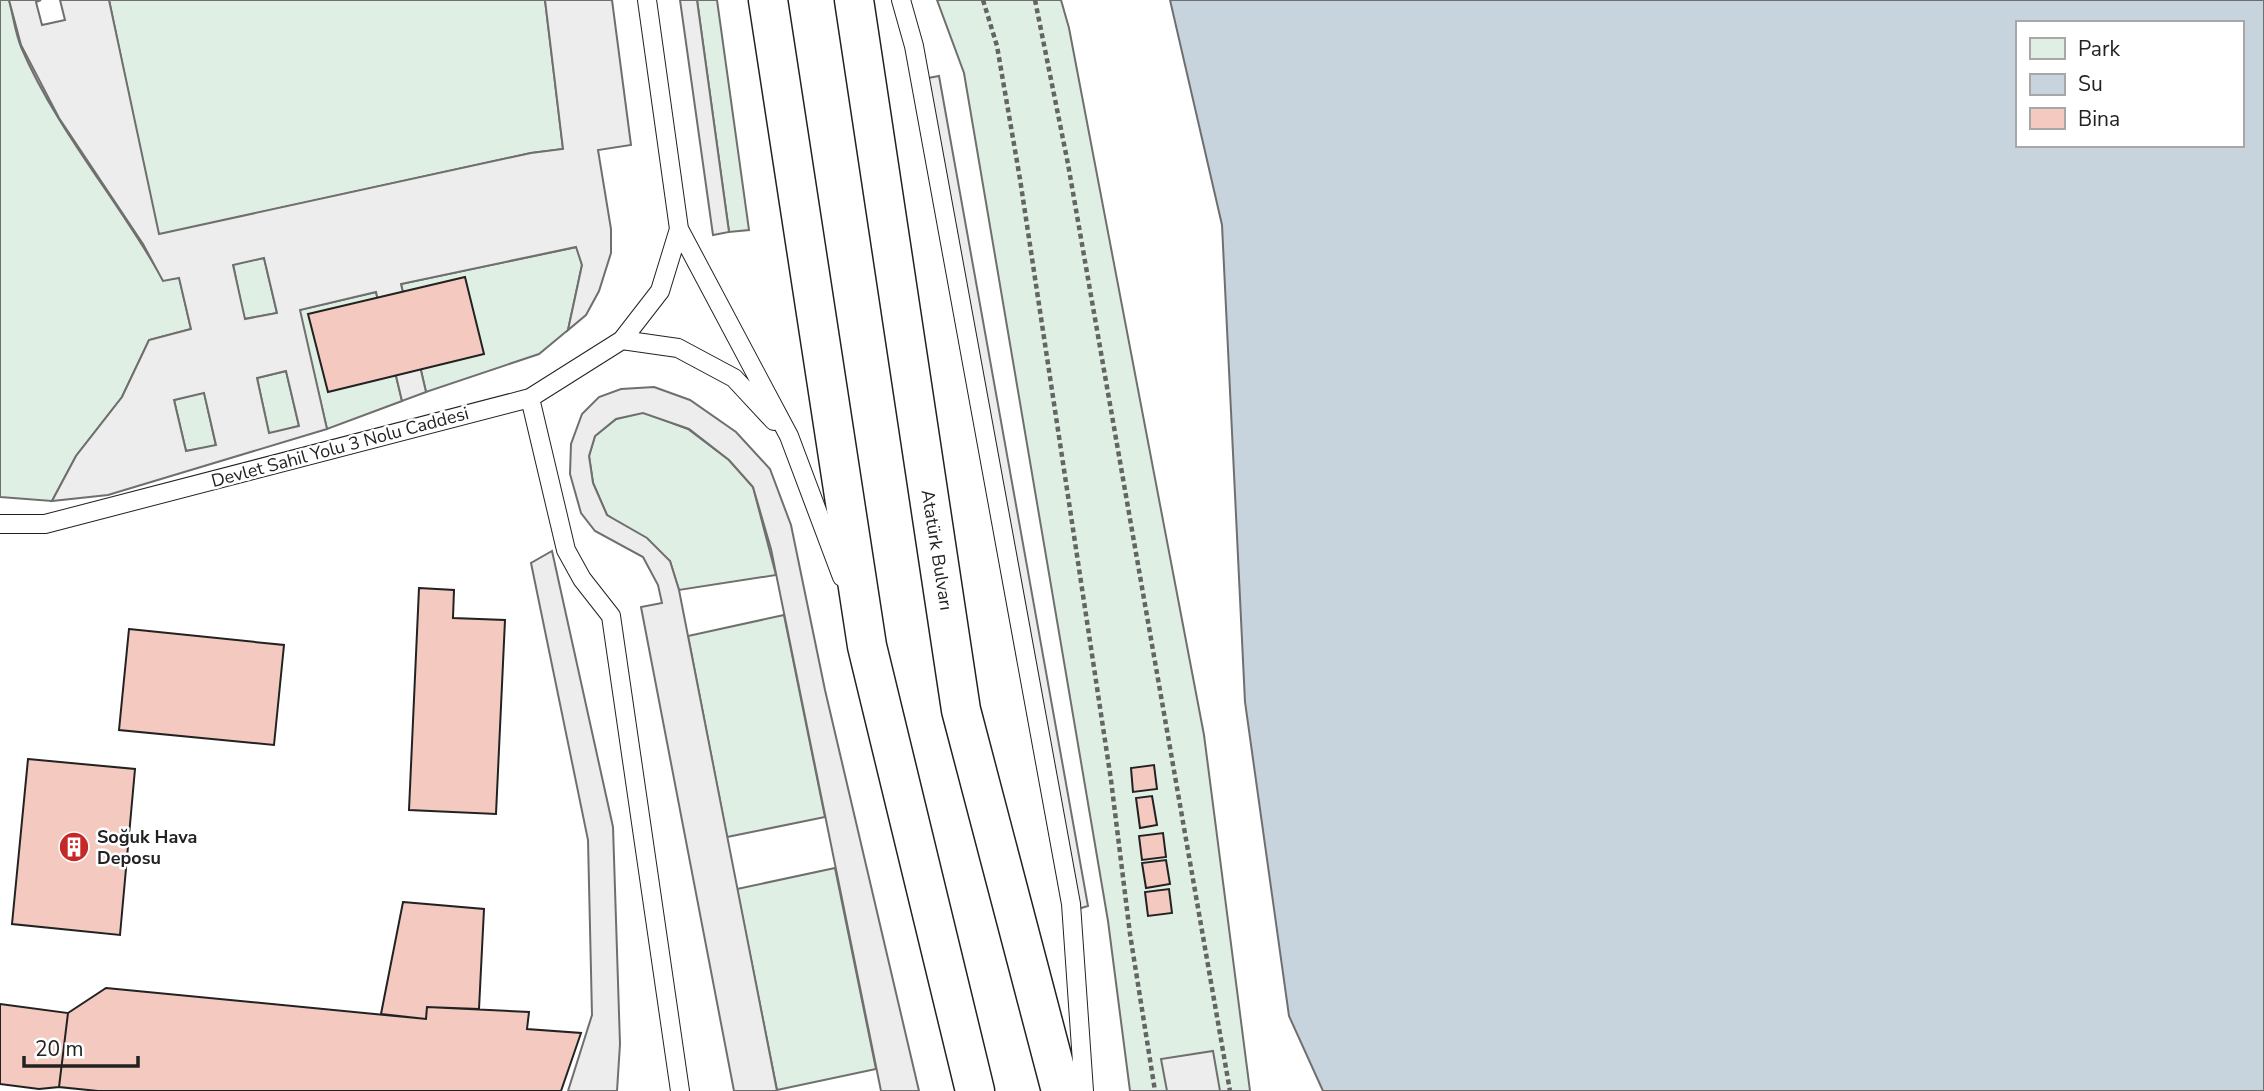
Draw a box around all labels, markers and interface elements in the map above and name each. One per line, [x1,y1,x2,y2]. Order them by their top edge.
legend [2016,21,2243,147]
text: Park [2078,35,2120,63]
text: Su [2078,70,2103,98]
text: Bina [2078,105,2120,133]
street label: Devlet Sahil Yolu 3 Nolu Caddesi [209,401,471,493]
street label: Atatürk Bulvarı [916,488,958,612]
place label: Soğuk Hava Deposu [97,825,197,870]
building icon: Soğuk Hava Deposu [57,830,91,864]
scale bar [24,1024,138,1068]
text: 20 m [35,1035,84,1063]

